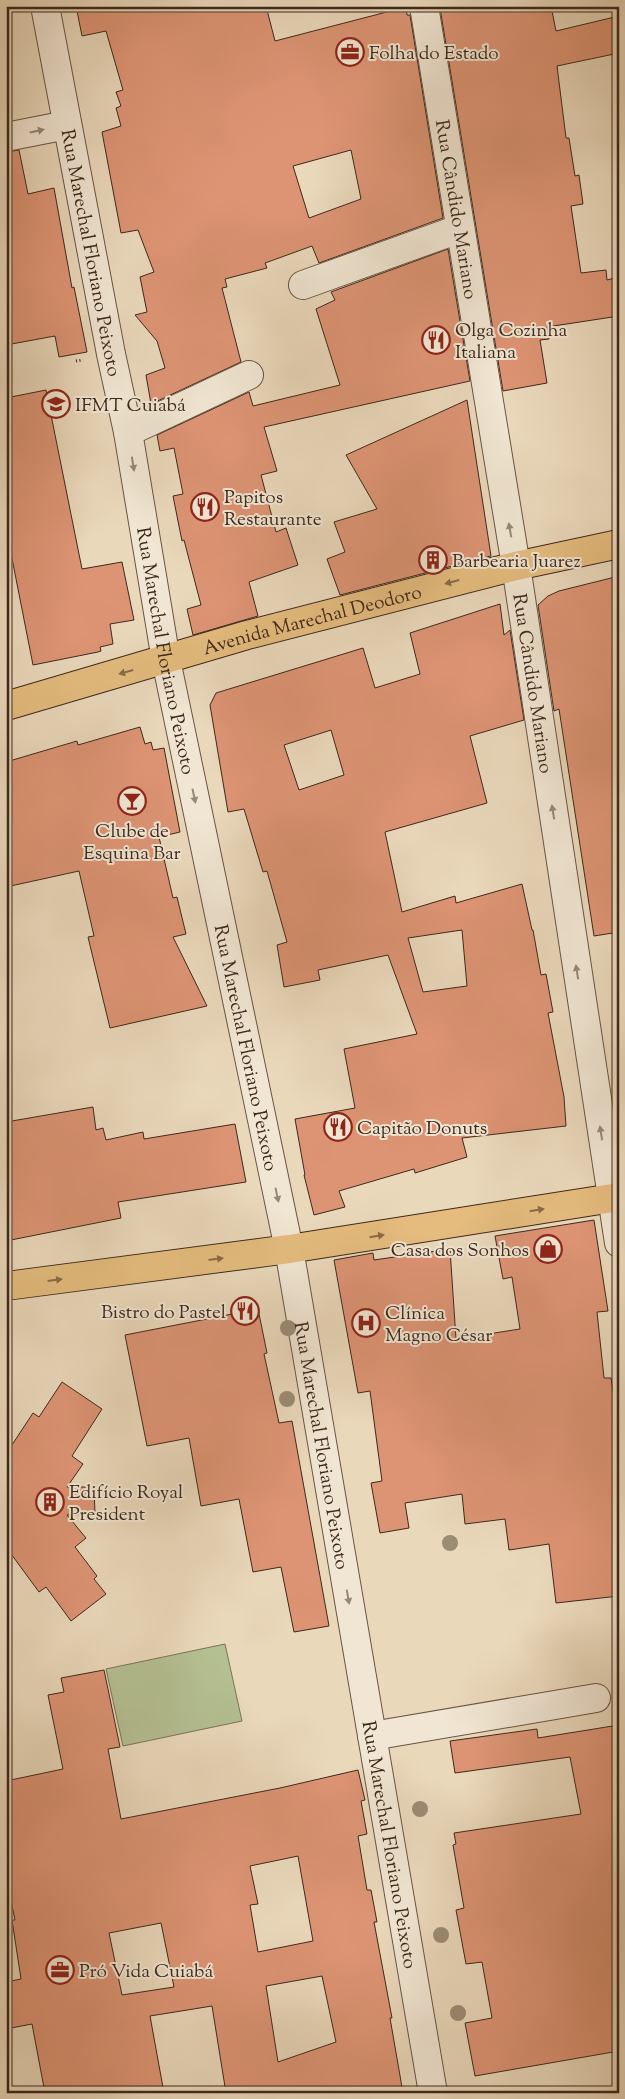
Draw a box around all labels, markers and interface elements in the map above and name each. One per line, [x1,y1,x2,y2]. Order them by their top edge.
office icon: Folha do Estado [335,37,365,67]
place label: Folha do Estado [369,41,499,68]
street label: Rua Cândido Mariano [427,118,483,301]
one-way arrow [29,127,44,135]
street label: Rua Marechal Floriano Peixoto [53,127,127,379]
place label: Olga Cozinha Italiana [455,318,568,367]
restaurant icon: Olga Cozinha Italiana [421,325,451,355]
school or university icon: IFMT Cuiabá [41,389,71,419]
place label: IFMT Cuiabá [75,393,186,420]
one-way arrow [130,457,138,473]
place label: Papitos Restaurante [224,485,322,534]
restaurant icon: Papitos Restaurante [190,492,220,522]
one-way arrow [506,522,514,538]
street label: Rua Marechal Floriano Peixoto [128,525,201,777]
building icon: Barbearia Juarez [418,545,448,575]
place label: Barbearia Juarez [452,549,581,576]
one-way arrow [444,579,459,587]
street label: Avenida Marechal Deodoro [200,580,425,663]
street label: Rua Cândido Mariano [504,592,558,775]
one-way arrow [119,668,134,676]
bar icon: Clube de Esquina Bar [117,786,147,816]
one-way arrow [190,789,198,804]
one-way arrow [549,803,557,819]
place label: Clube de Esquina Bar [83,819,181,868]
street label: Rua Marechal Floriano Peixoto [206,922,283,1174]
one-way arrow [573,964,581,980]
restaurant icon: Capitão Donuts [323,1112,353,1142]
place label: Capitão Donuts [357,1116,487,1143]
one-way arrow [597,1125,605,1141]
one-way arrow [274,1188,282,1204]
one-way arrow [529,1206,545,1214]
one-way arrow [369,1231,385,1239]
shop icon: Casa dos Sonhos [533,1234,563,1264]
place label: Casa dos Sonhos [391,1238,529,1265]
one-way arrow [208,1255,224,1263]
one-way arrow [47,1276,63,1284]
restaurant icon: Bistro do Pastel [230,1296,260,1326]
place label: Bistro do Pastel [101,1300,226,1327]
place label: Clínica Magno César [385,1301,492,1350]
hospital icon: Clínica Magno César [351,1308,381,1338]
street label: Rua Marechal Floriano Peixoto [286,1320,354,1572]
place label: Edifício Royal President [69,1480,183,1529]
building icon: Edifício Royal President [35,1487,65,1517]
one-way arrow [344,1589,352,1605]
street label: Rua Marechal Floriano Peixoto [354,1719,423,1971]
office icon: Pró Vida Cuiabá [45,1955,75,1985]
place label: Pró Vida Cuiabá [79,1959,213,1986]

